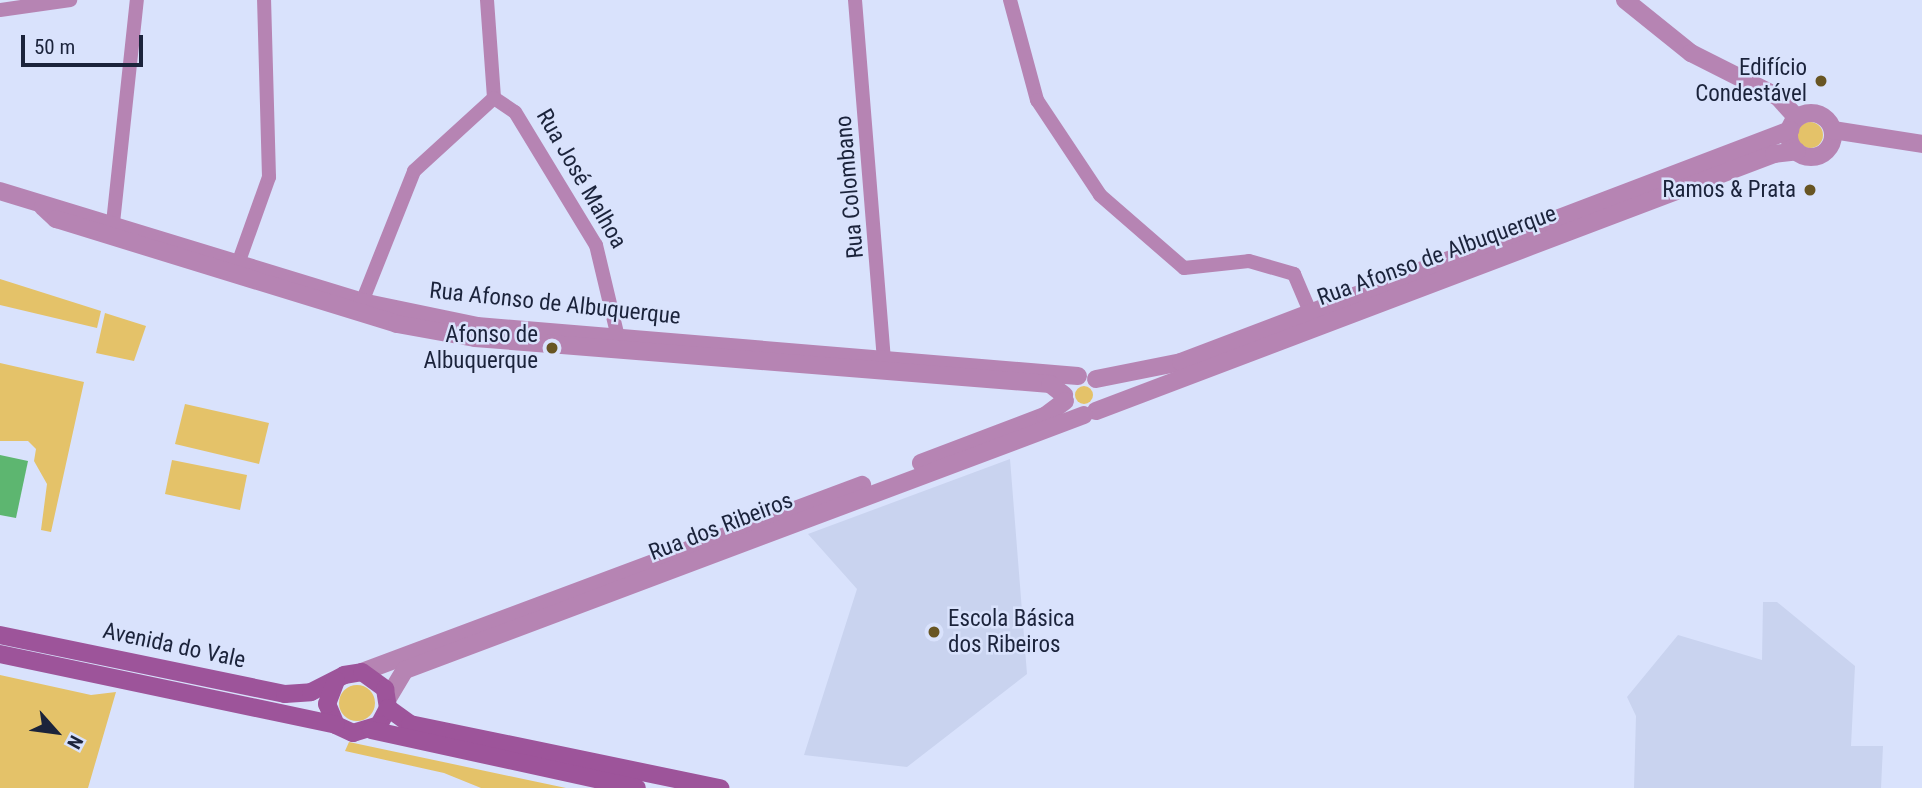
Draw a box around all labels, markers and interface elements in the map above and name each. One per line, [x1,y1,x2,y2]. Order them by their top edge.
scale bar [24,21,147,65]
text: 50 m [34,35,75,59]
place label: Edifício Condestável [1695,54,1807,108]
marker: Edifício Condestável [1813,73,1829,89]
street label: Rua José Malhoa [530,104,632,254]
street label: Rua Colombano [830,114,870,260]
place label: Ramos & Prata [1662,176,1796,204]
marker: Ramos & Prata [1802,182,1818,198]
street label: Rua Afonso de Albuquerque [1314,200,1560,312]
street label: Rua Afonso de Albuquerque [428,277,682,331]
place label: Afonso de Albuquerque [423,321,538,375]
marker: Afonso de Albuquerque [544,340,560,356]
street label: Rua dos Ribeiros [645,487,797,567]
place label: Escola Básica dos Ribeiros [948,605,1075,659]
street label: Avenida do Vale [100,617,248,675]
marker: Escola Básica dos Ribeiros [926,624,942,640]
north arrow [21,697,91,767]
text: N [62,732,88,753]

